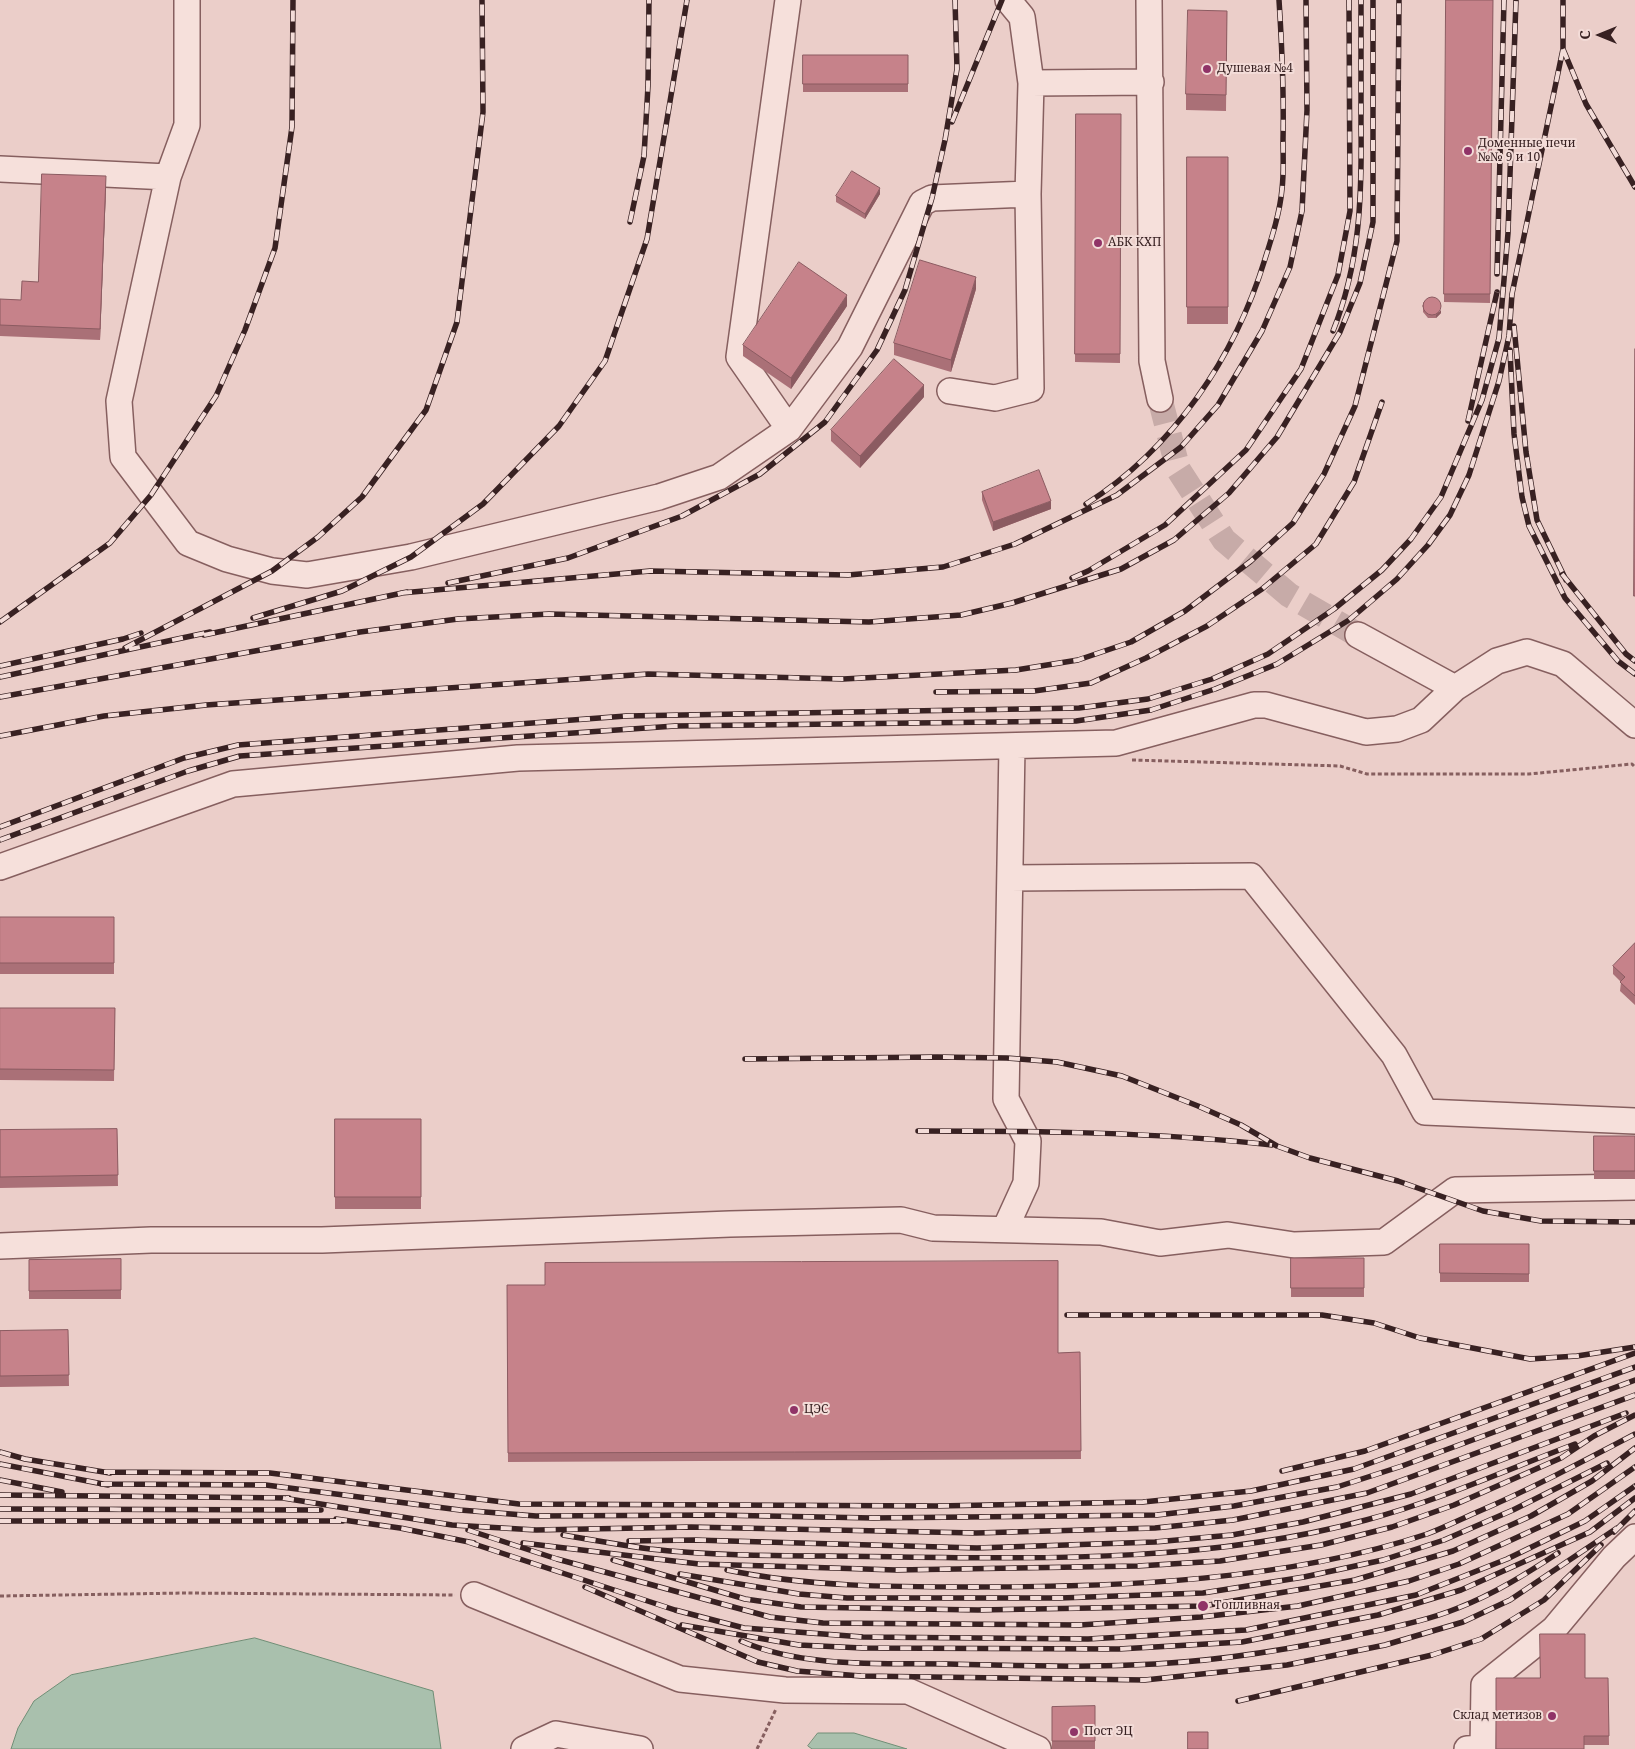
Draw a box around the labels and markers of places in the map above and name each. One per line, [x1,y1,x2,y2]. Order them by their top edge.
place label: Душевая №4 [1217,62,1293,76]
marker: Душевая №4 [1201,63,1213,75]
place label: Доменные печи №№ 9 и 10 [1478,137,1576,165]
marker: Доменные печи №№ 9 и 10 [1462,145,1474,157]
place label: АБК КХП [1108,236,1161,250]
marker: АБК КХП [1092,237,1104,249]
place label: ЦЭС [804,1403,828,1417]
marker: ЦЭС [788,1404,800,1416]
marker: Топливная [1196,1599,1210,1613]
place label: Топливная [1214,1599,1280,1613]
place label: Склад метизов [1453,1709,1542,1723]
marker: Склад метизов [1546,1710,1558,1722]
place label: Пост ЭЦ [1084,1725,1133,1739]
marker: Пост ЭЦ [1068,1726,1080,1738]

